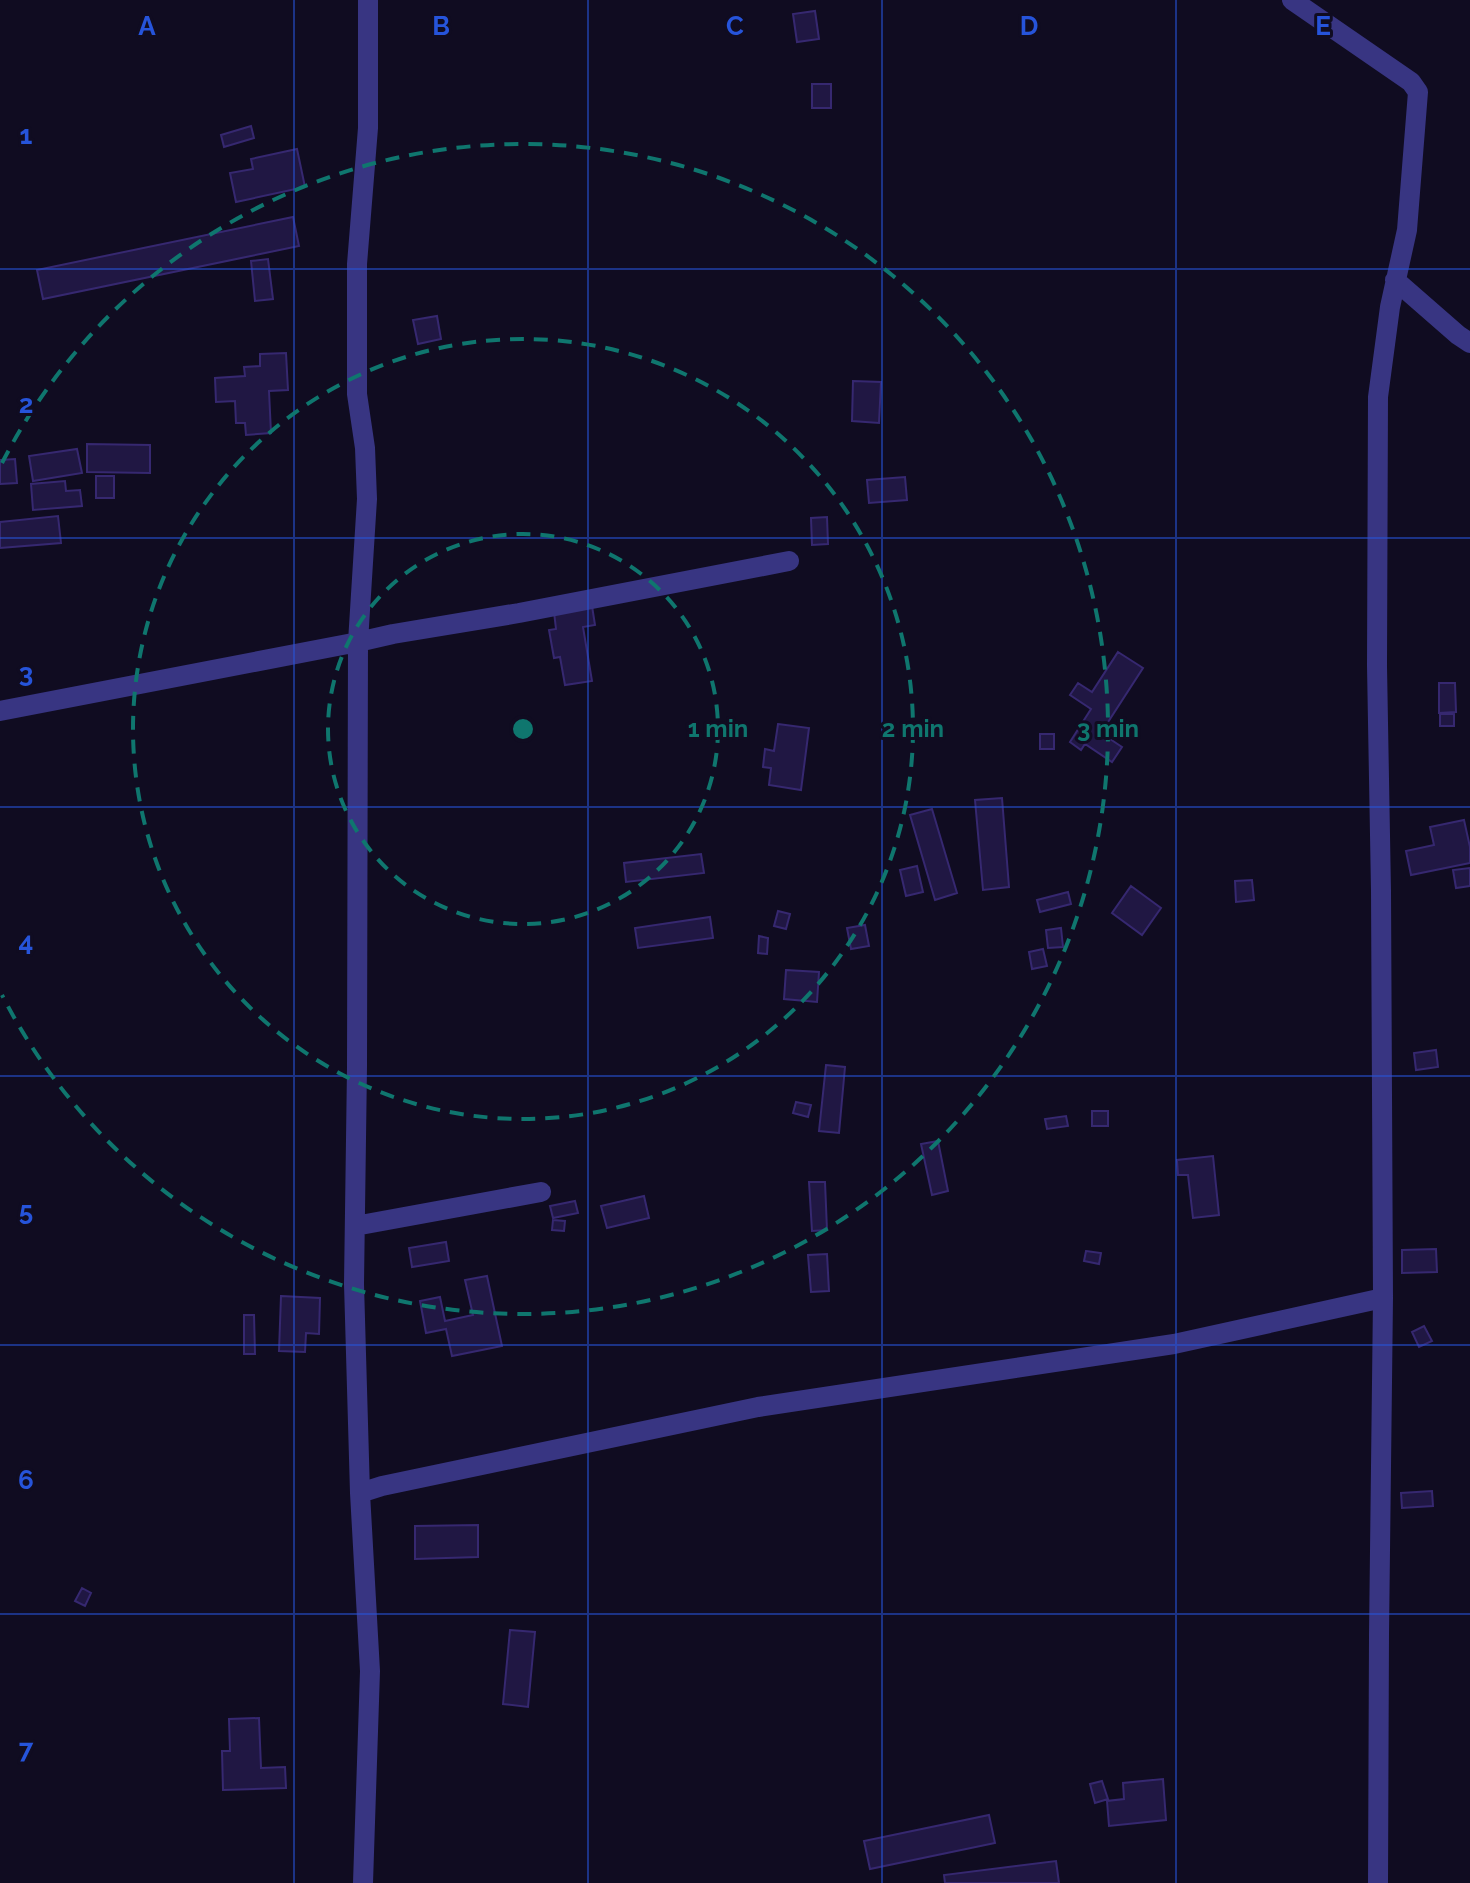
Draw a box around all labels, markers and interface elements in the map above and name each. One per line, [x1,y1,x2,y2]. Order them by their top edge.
text: A [138,11,156,41]
text: B [432,11,450,41]
text: C [726,11,744,41]
text: D [1020,11,1038,41]
text: E [1315,11,1331,41]
text: 1 [20,120,33,150]
text: 2 [19,389,33,419]
text: 3 [19,658,33,688]
text: 1 min [688,714,748,743]
text: 2 min [882,714,944,743]
text: 3 min [1077,714,1139,743]
centre of rings [509,715,537,743]
text: 4 [19,927,33,957]
text: 5 [19,1196,33,1226]
text: 6 [18,1465,34,1495]
text: 7 [19,1734,34,1764]

